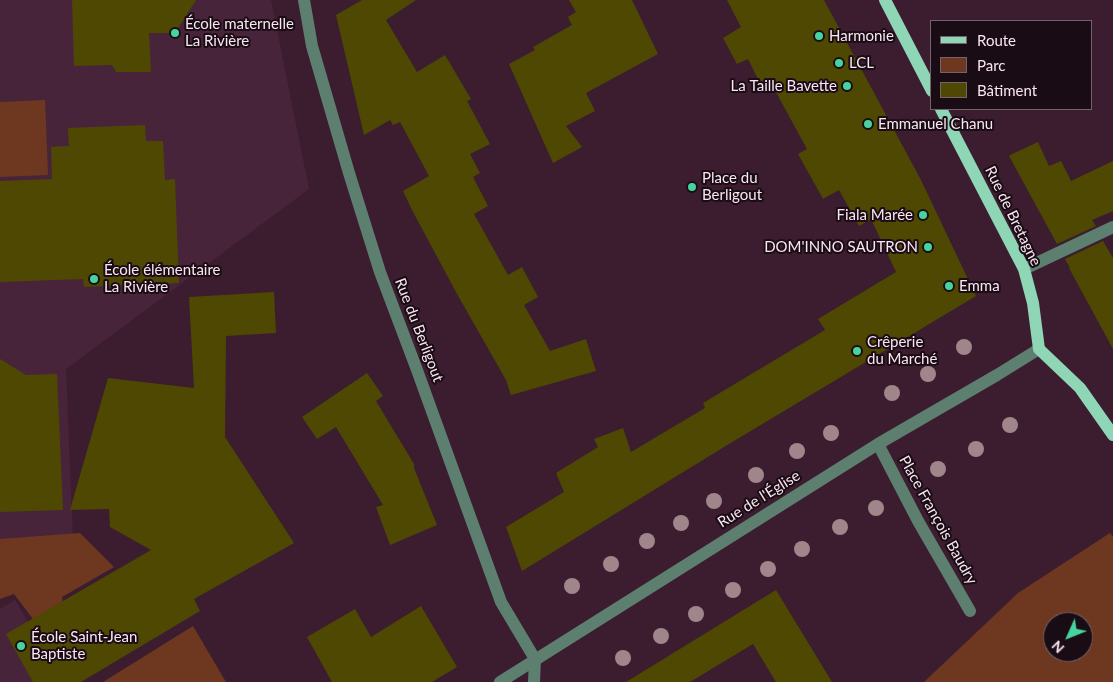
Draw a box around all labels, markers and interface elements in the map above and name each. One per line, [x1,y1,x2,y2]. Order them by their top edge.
place label: École maternelle La Rivière [185,15,294,50]
legend [930,20,1093,110]
marker: École maternelle La Rivière [169,27,181,39]
place label: Harmonie [829,27,894,45]
marker: Harmonie [813,30,825,42]
text: Route [977,31,1016,49]
place label: LCL [849,54,874,72]
text: Parc [977,56,1006,74]
marker: LCL [833,57,845,69]
place label: La Taille Bavette [731,77,837,95]
marker: La Taille Bavette [841,80,853,92]
text: Bâtiment [977,81,1037,99]
place label: Emmanuel Chanu [878,115,993,133]
marker: Emmanuel Chanu [862,118,874,130]
street label: Rue de Bretagne [981,163,1045,269]
place label: Place du Berligout [702,169,762,204]
marker: Place du Berligout [686,181,698,193]
place label: Fiala Marée [837,206,913,224]
marker: Fiala Marée [917,209,929,221]
place label: DOM'INNO SAUTRON [764,238,918,256]
marker: DOM'INNO SAUTRON [922,241,934,253]
place label: École élémentaire La Rivière [104,261,221,296]
marker: École élémentaire La Rivière [88,273,100,285]
street label: Rue du Berligout [391,276,447,384]
place label: Emma [959,277,1000,295]
marker: Emma [943,280,955,292]
place label: Crêperie du Marché [867,333,937,368]
marker: Crêperie du Marché [851,345,863,357]
street label: Place François Baudry [895,453,981,587]
street label: Rue de l'Église [714,467,804,531]
north arrow [1043,612,1093,662]
place label: École Saint-Jean Baptiste [31,628,137,663]
text: N [1048,637,1067,657]
marker: École Saint-Jean Baptiste [15,640,27,652]

